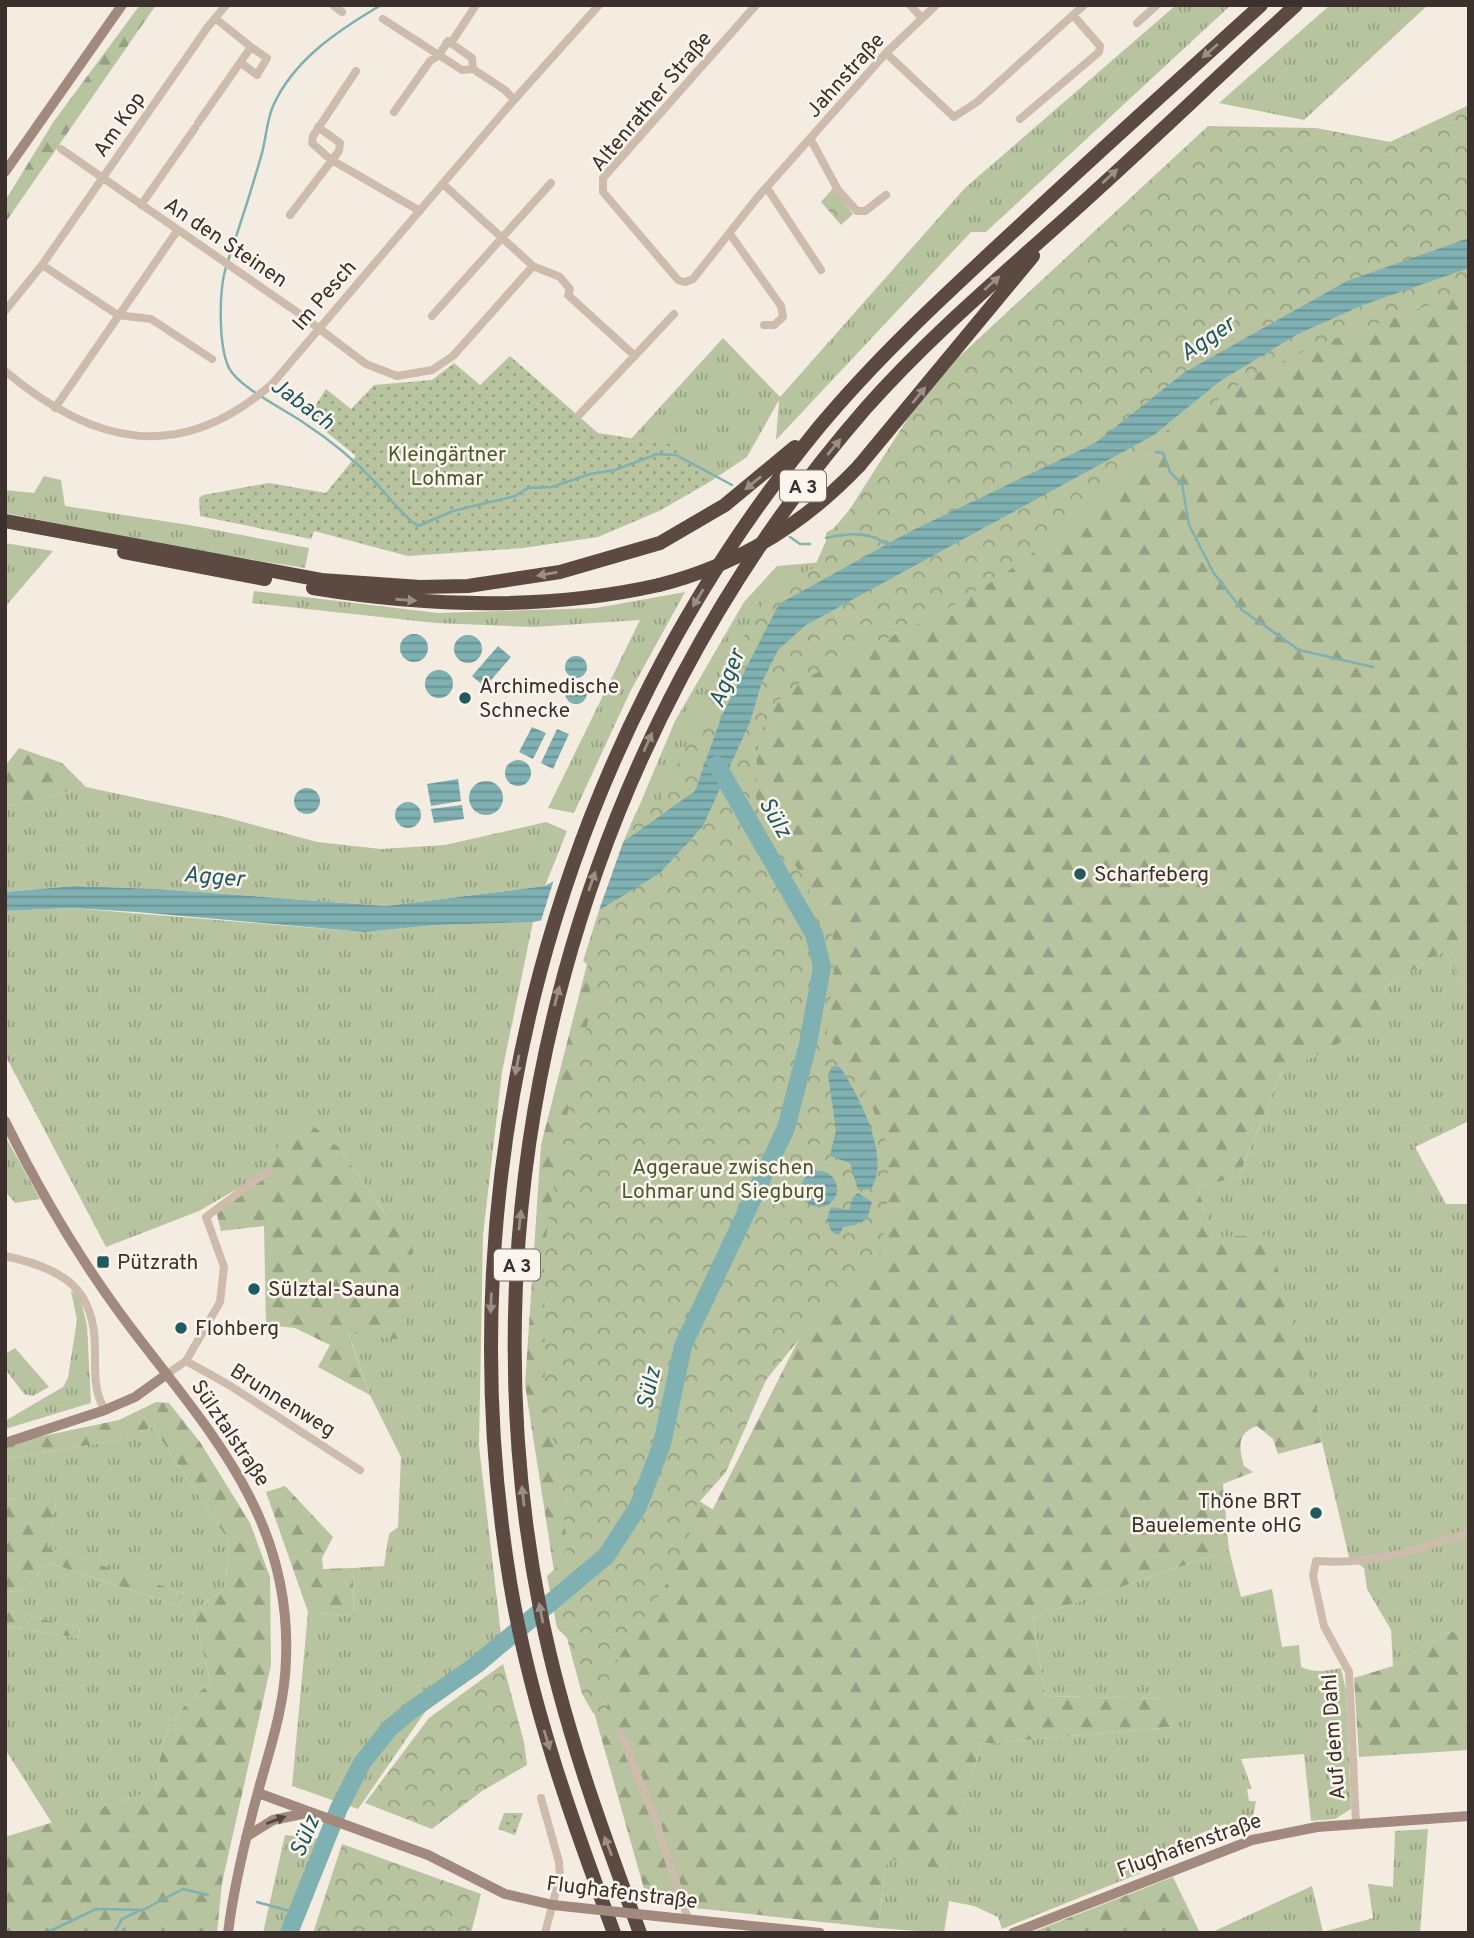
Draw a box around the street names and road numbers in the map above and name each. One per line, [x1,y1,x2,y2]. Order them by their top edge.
street label: Altenrather Straße [586,26,719,178]
street label: Jahnstraße [801,28,891,124]
street label: Am Kop [88,87,152,163]
street label: An den Steinen [158,192,292,295]
street label: Im Pesch [287,255,363,337]
road number: A 3 [780,471,826,502]
road number: A 3 [494,1250,540,1280]
street label: Brunnenweg [224,1358,340,1444]
street label: Sülztalstraße [184,1375,275,1492]
street label: Auf dem Dahl [1317,1673,1352,1801]
street label: Flughafenstraße [1113,1808,1266,1885]
street label: Flughafenstraße [545,1871,699,1916]

